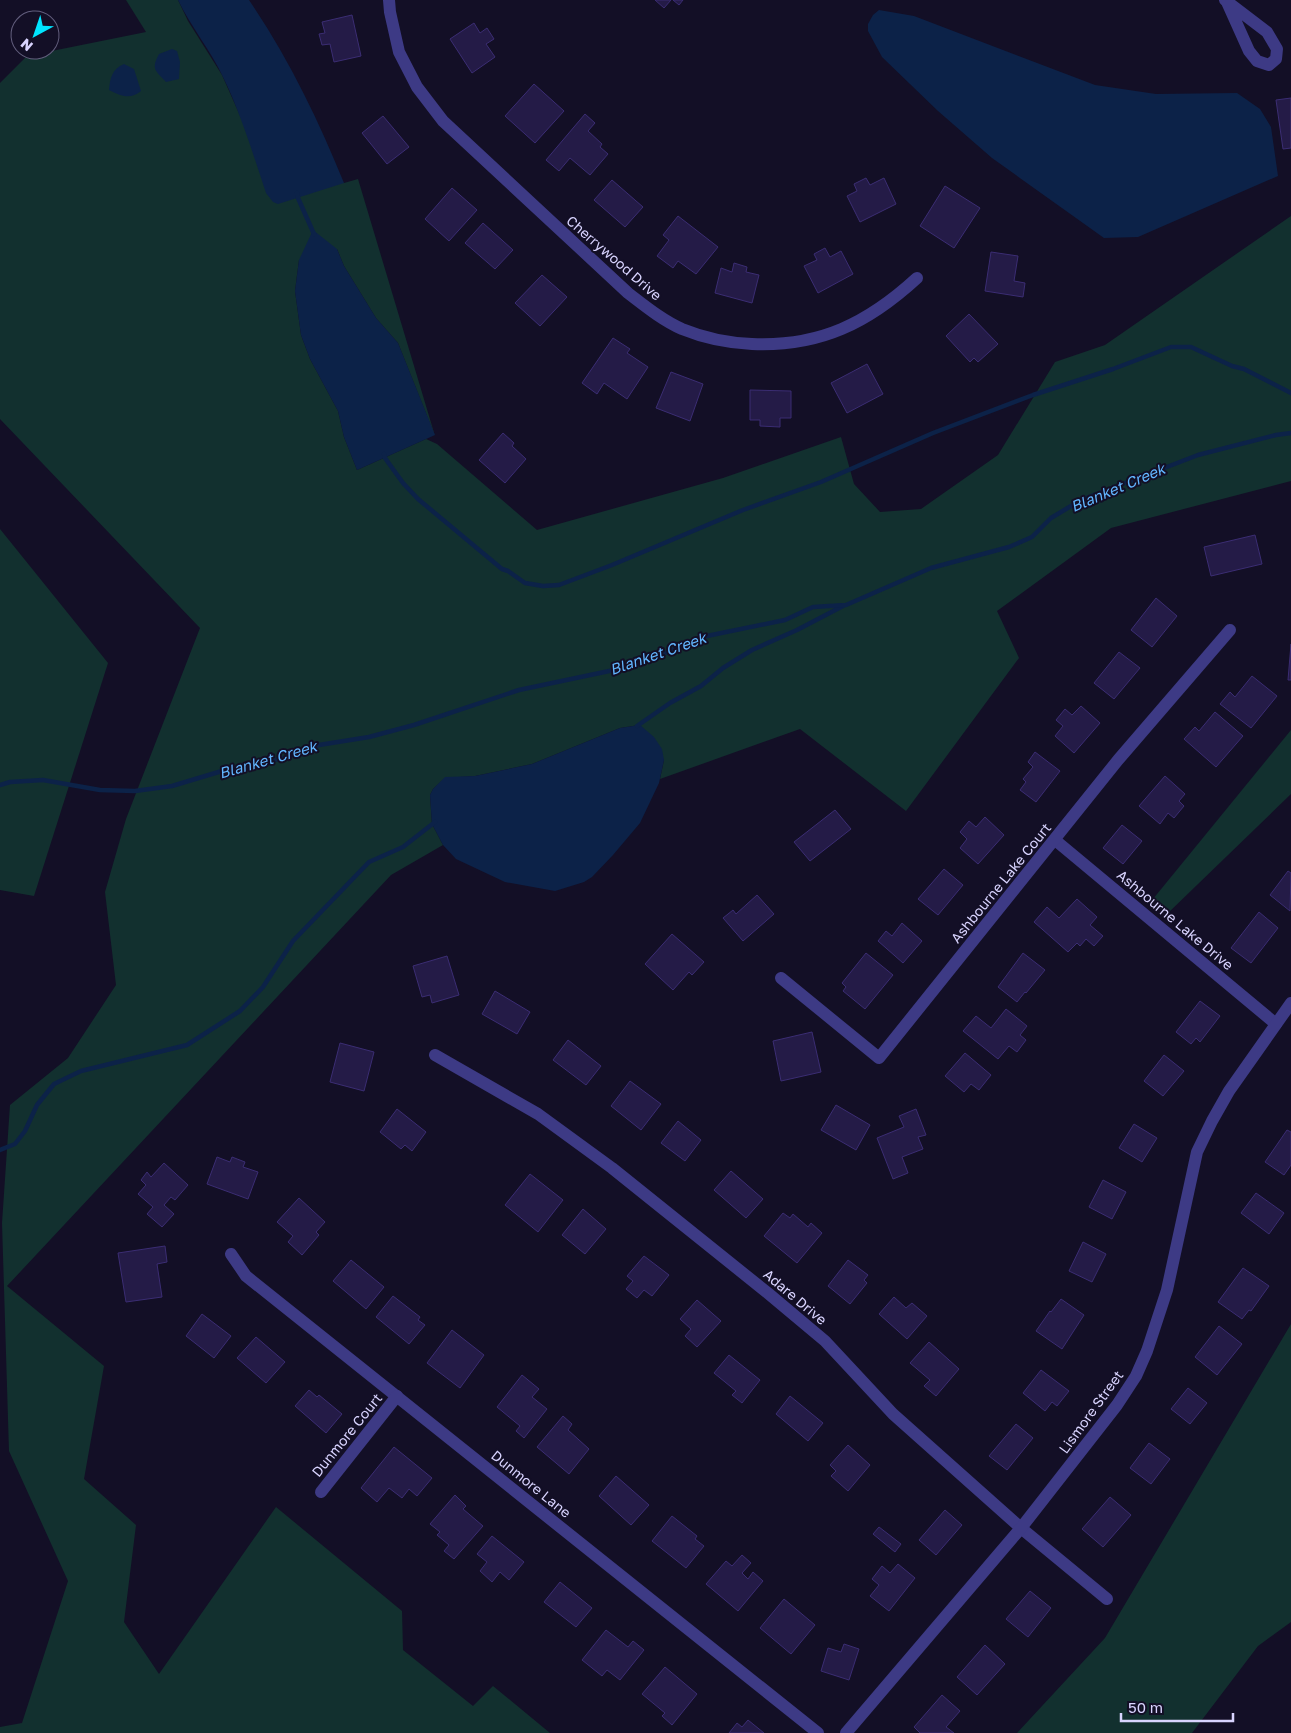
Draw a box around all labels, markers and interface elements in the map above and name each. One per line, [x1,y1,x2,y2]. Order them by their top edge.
north arrow [10,10,60,60]
text: N [17,35,36,55]
street label: Cherrywood Drive [563,212,665,304]
water label: Blanket Creek [1068,458,1169,515]
water label: Blanket Creek [607,628,710,678]
water label: Blanket Creek [217,736,320,782]
street label: Ashbourne Lake Court [947,819,1054,946]
street label: Ashbourne Lake Drive [1114,866,1237,973]
street label: Adare Drive [760,1265,830,1328]
street label: Lismore Street [1055,1367,1126,1456]
street label: Dunmore Court [308,1390,385,1480]
street label: Dunmore Lane [488,1446,575,1521]
scale bar [1121,1690,1234,1722]
text: 50 m [1128,1698,1163,1716]

